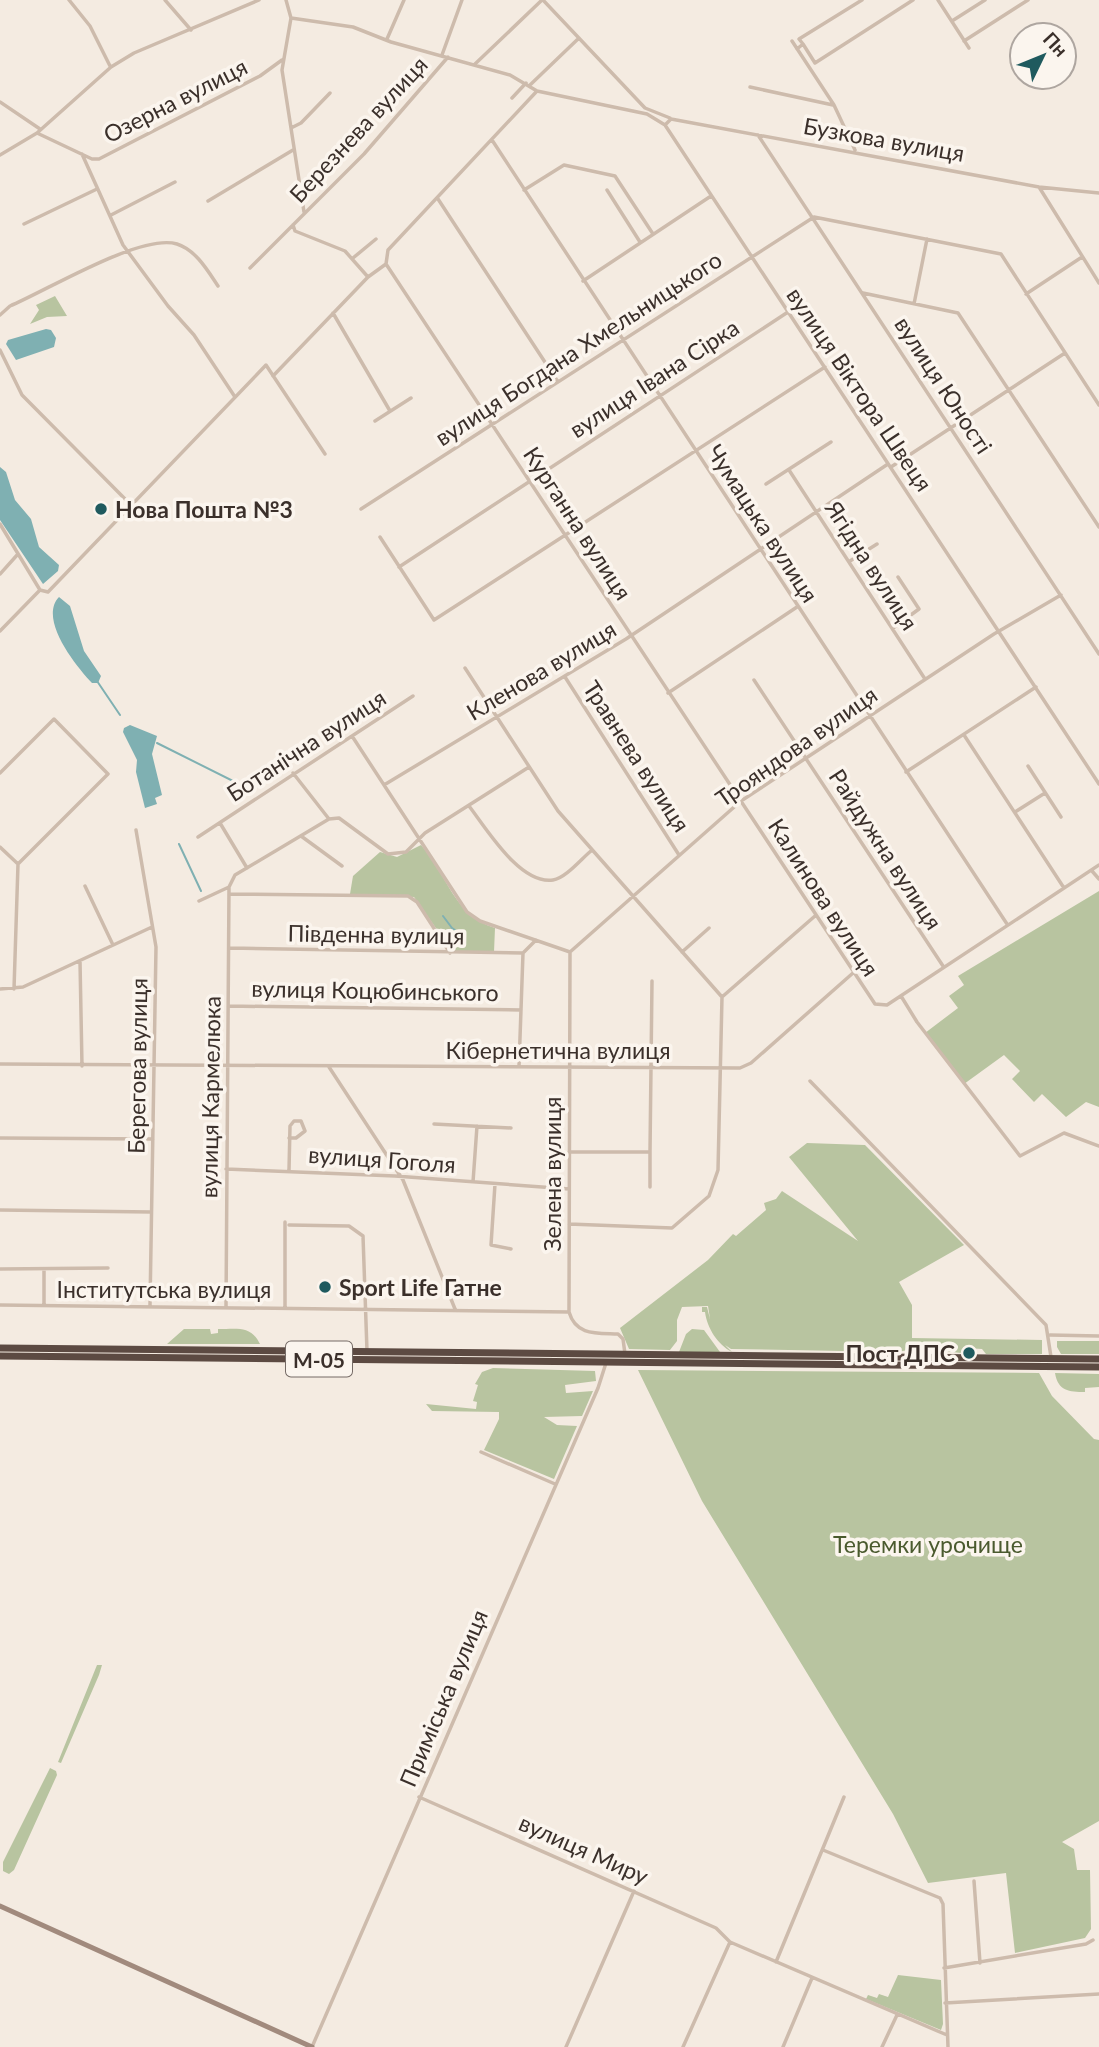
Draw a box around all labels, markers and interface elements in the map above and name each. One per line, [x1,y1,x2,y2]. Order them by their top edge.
north arrow [1008,21,1078,91]
text: Пн [1039,27,1073,61]
street label: Березнева вулиця [283,50,433,208]
street label: Озерна вулиця [98,52,252,148]
street label: Бузкова вулиця [801,111,967,167]
street label: вулиця Богдана Хмельницького [429,245,727,451]
street label: вулиця Віктора Швеця [781,282,939,496]
street label: вулиця Юності [889,311,999,459]
street label: вулиця Івана Сірка [564,313,744,443]
street label: Чумацька вулиця [702,439,824,607]
street label: Курганна вулиця [518,441,638,605]
street label: Ягідна вулиця [819,494,924,635]
place label: Нова Пошта №3 [115,495,293,523]
marker: Нова Пошта №3 [93,501,109,517]
street label: Кленова вулиця [461,614,621,726]
street label: Травнева вулиця [578,675,696,837]
street label: Трояндова вулиця [710,680,882,812]
street label: Ботанічна вулиця [221,683,391,807]
street label: Райдужна вулиця [824,763,948,935]
street label: Калинова вулиця [763,813,885,981]
street label: Південна вулиця [287,918,465,950]
street label: вулиця Коцюбинського [251,974,499,1006]
street label: Берегова вулиця [121,978,153,1154]
street label: вулиця Кармелюка [194,996,226,1198]
street label: Кібернетична вулиця [445,1036,671,1064]
street label: Зелена вулиця [538,1097,566,1251]
street label: вулиця Гоголя [307,1140,457,1178]
place label: Sport Life Гатне [339,1273,502,1301]
street label: Інститутська вулиця [57,1275,271,1303]
marker: Sport Life Гатне [317,1279,333,1295]
place label: Пост ДПС [846,1339,955,1367]
road number: М-05 [286,1342,352,1376]
marker: Пост ДПС [961,1345,977,1361]
park label: Теремки урочище [833,1530,1023,1558]
street label: Приміська вулиця [393,1605,493,1791]
street label: вулиця Миру [515,1808,653,1890]

